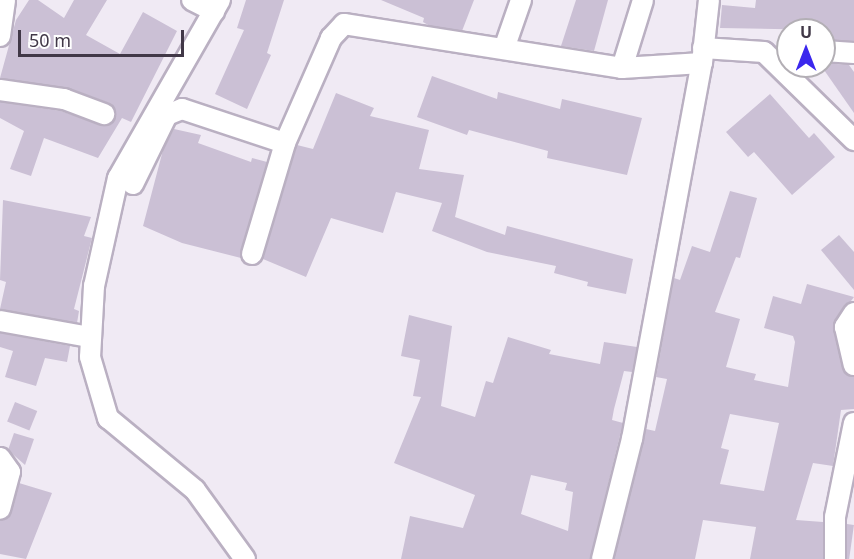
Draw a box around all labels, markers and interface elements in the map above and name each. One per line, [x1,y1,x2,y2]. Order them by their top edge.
scale bar [21,18,188,56]
north arrow [776,18,836,78]
text: U [800,21,812,43]
text: 50 m [29,28,71,52]

